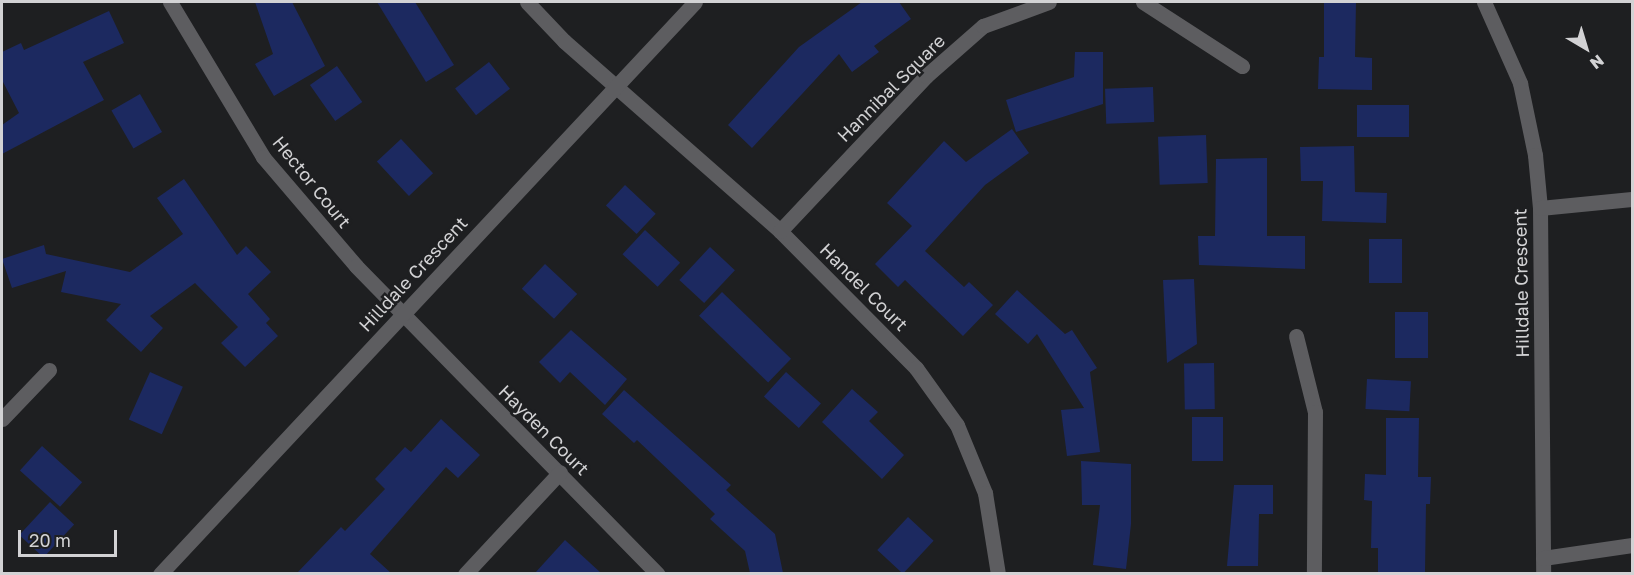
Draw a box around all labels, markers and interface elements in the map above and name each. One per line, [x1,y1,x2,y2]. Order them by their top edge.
north arrow [1556,18,1616,78]
street label: Hannibal Square [833,30,949,146]
text: N [1586,51,1608,74]
street label: Hector Court [268,132,356,232]
street label: Hilldale Crescent [1509,208,1533,358]
street label: Hilldale Crescent [354,212,472,336]
street label: Handel Court [816,239,912,335]
street label: Hayden Court [494,380,594,480]
scale bar [21,518,120,556]
text: 20 m [29,529,71,551]

